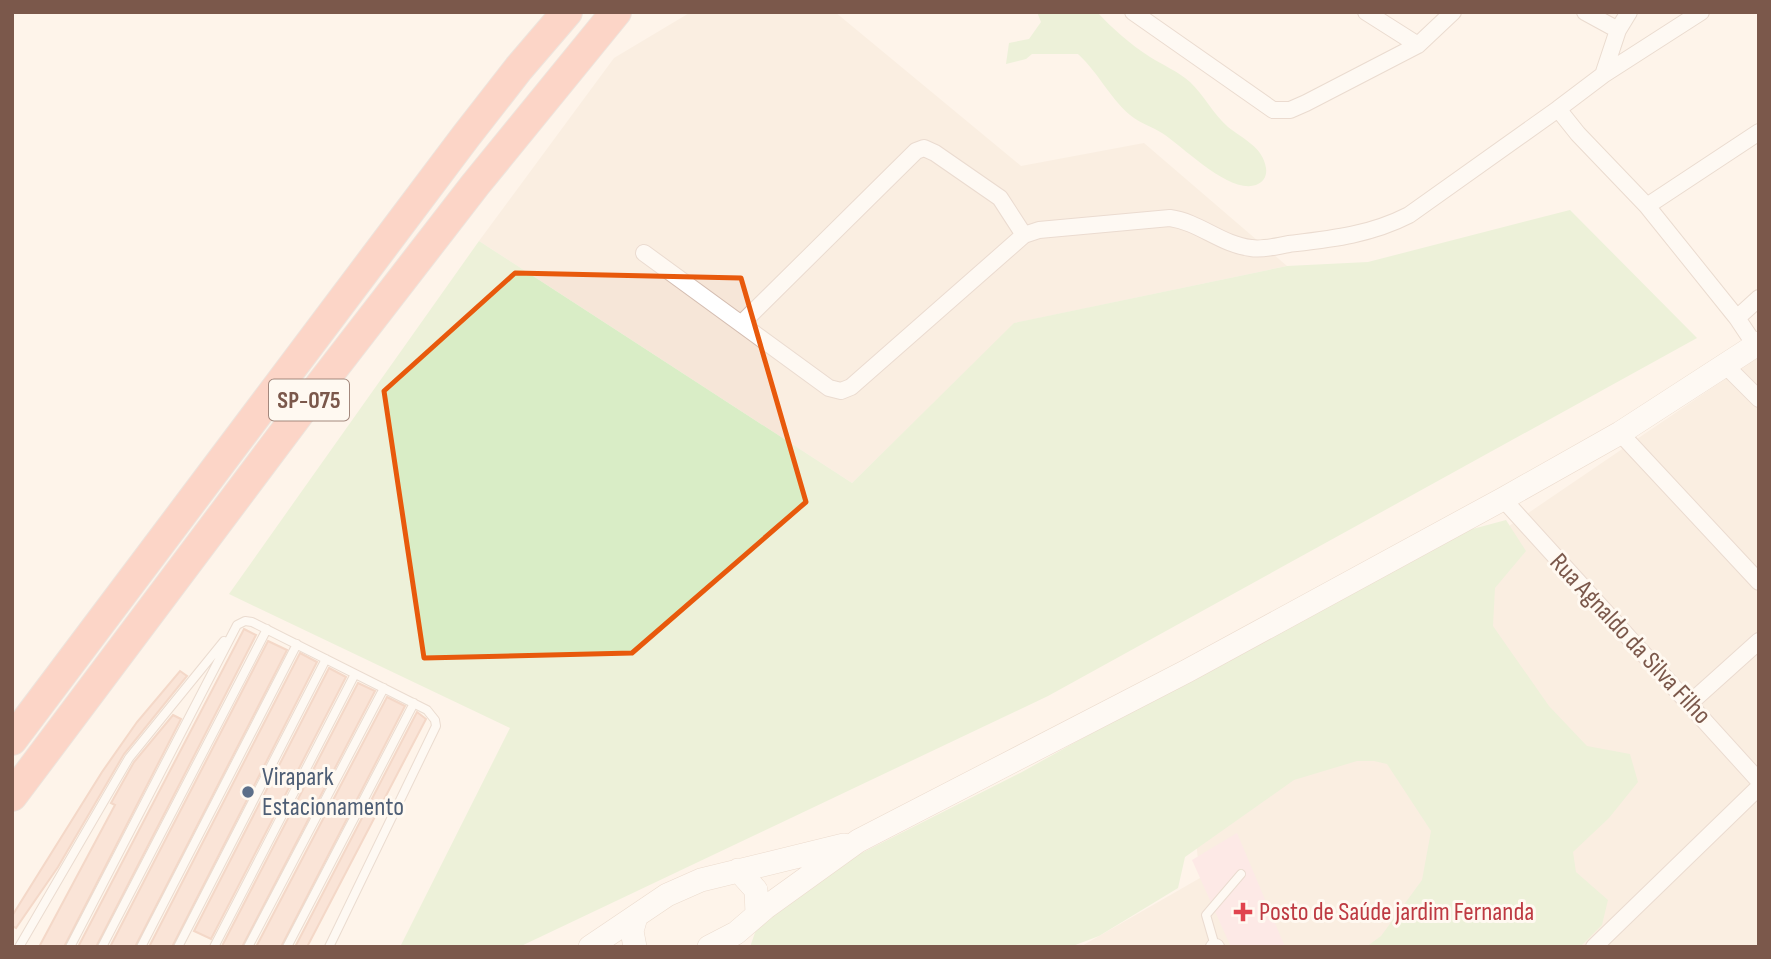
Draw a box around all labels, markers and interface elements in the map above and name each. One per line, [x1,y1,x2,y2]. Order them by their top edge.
road number: SP-075 [269,380,349,421]
street label: Rua Agnaldo da Silva Filho [1543,547,1717,731]
place label: Virapark Estacionamento [262,762,404,823]
marker: Virapark Estacionamento [240,784,256,800]
place label: Posto de Saúde jardim Fernanda [1259,897,1534,928]
marker: Posto de Saúde jardim Fernanda [1233,902,1253,922]

